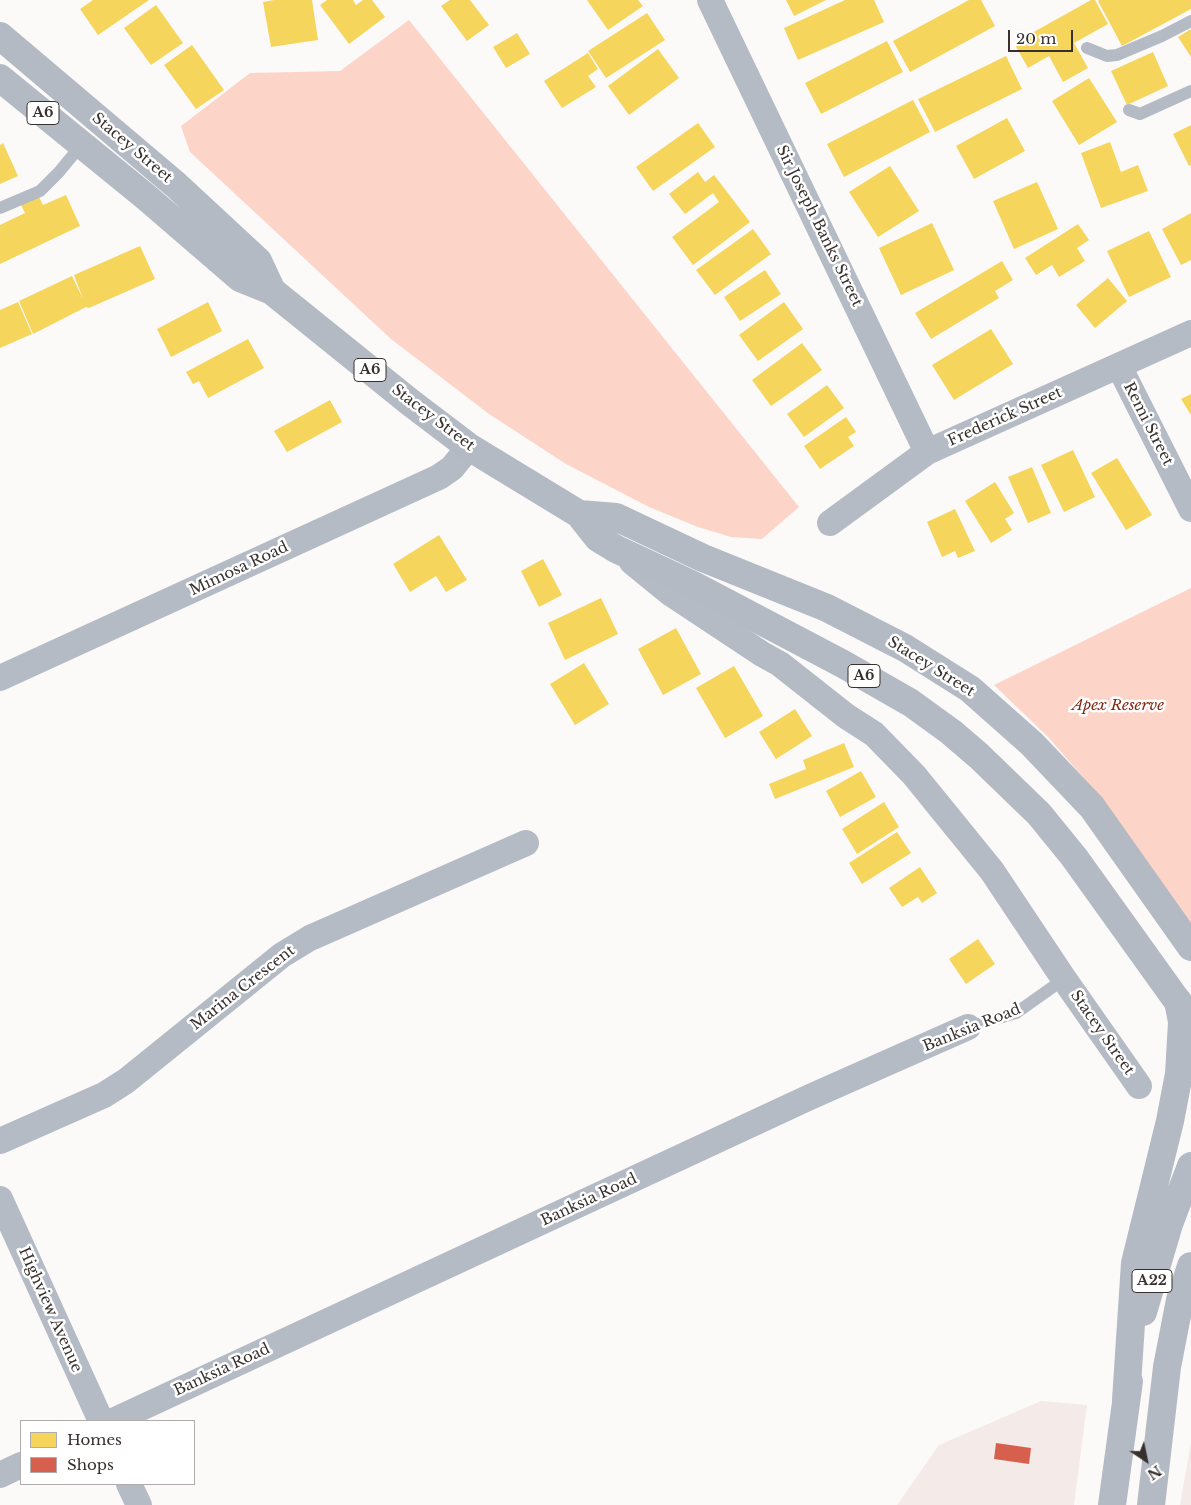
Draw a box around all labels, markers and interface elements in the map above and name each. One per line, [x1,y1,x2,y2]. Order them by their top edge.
scale bar [1011,20,1076,52]
text: 20 m [1016,29,1056,48]
road number: A6 [27,102,59,125]
street label: Stacey Street [88,109,176,187]
street label: Sir Joseph Banks Street [772,142,866,310]
road number: A6 [354,358,386,382]
street label: Remi Street [1119,379,1177,469]
street label: Stacey Street [388,381,478,455]
street label: Frederick Street [945,384,1065,450]
street label: Mimosa Road [187,538,291,600]
street label: Stacey Street [884,633,978,701]
road number: A6 [848,664,880,688]
park label: Apex Reserve [1072,697,1164,715]
street label: Marina Crescent [187,942,299,1034]
street label: Stacey Street [1066,987,1138,1079]
street label: Banksia Road [920,1000,1024,1056]
street label: Banksia Road [538,1170,640,1230]
street label: Highview Avenue [14,1245,86,1375]
road number: A22 [1132,1270,1172,1292]
street label: Banksia Road [171,1340,273,1400]
legend [20,1420,195,1485]
text: Homes [67,1430,122,1449]
north arrow [1121,1435,1171,1485]
text: Shops [67,1455,114,1474]
text: N [1144,1461,1165,1484]

